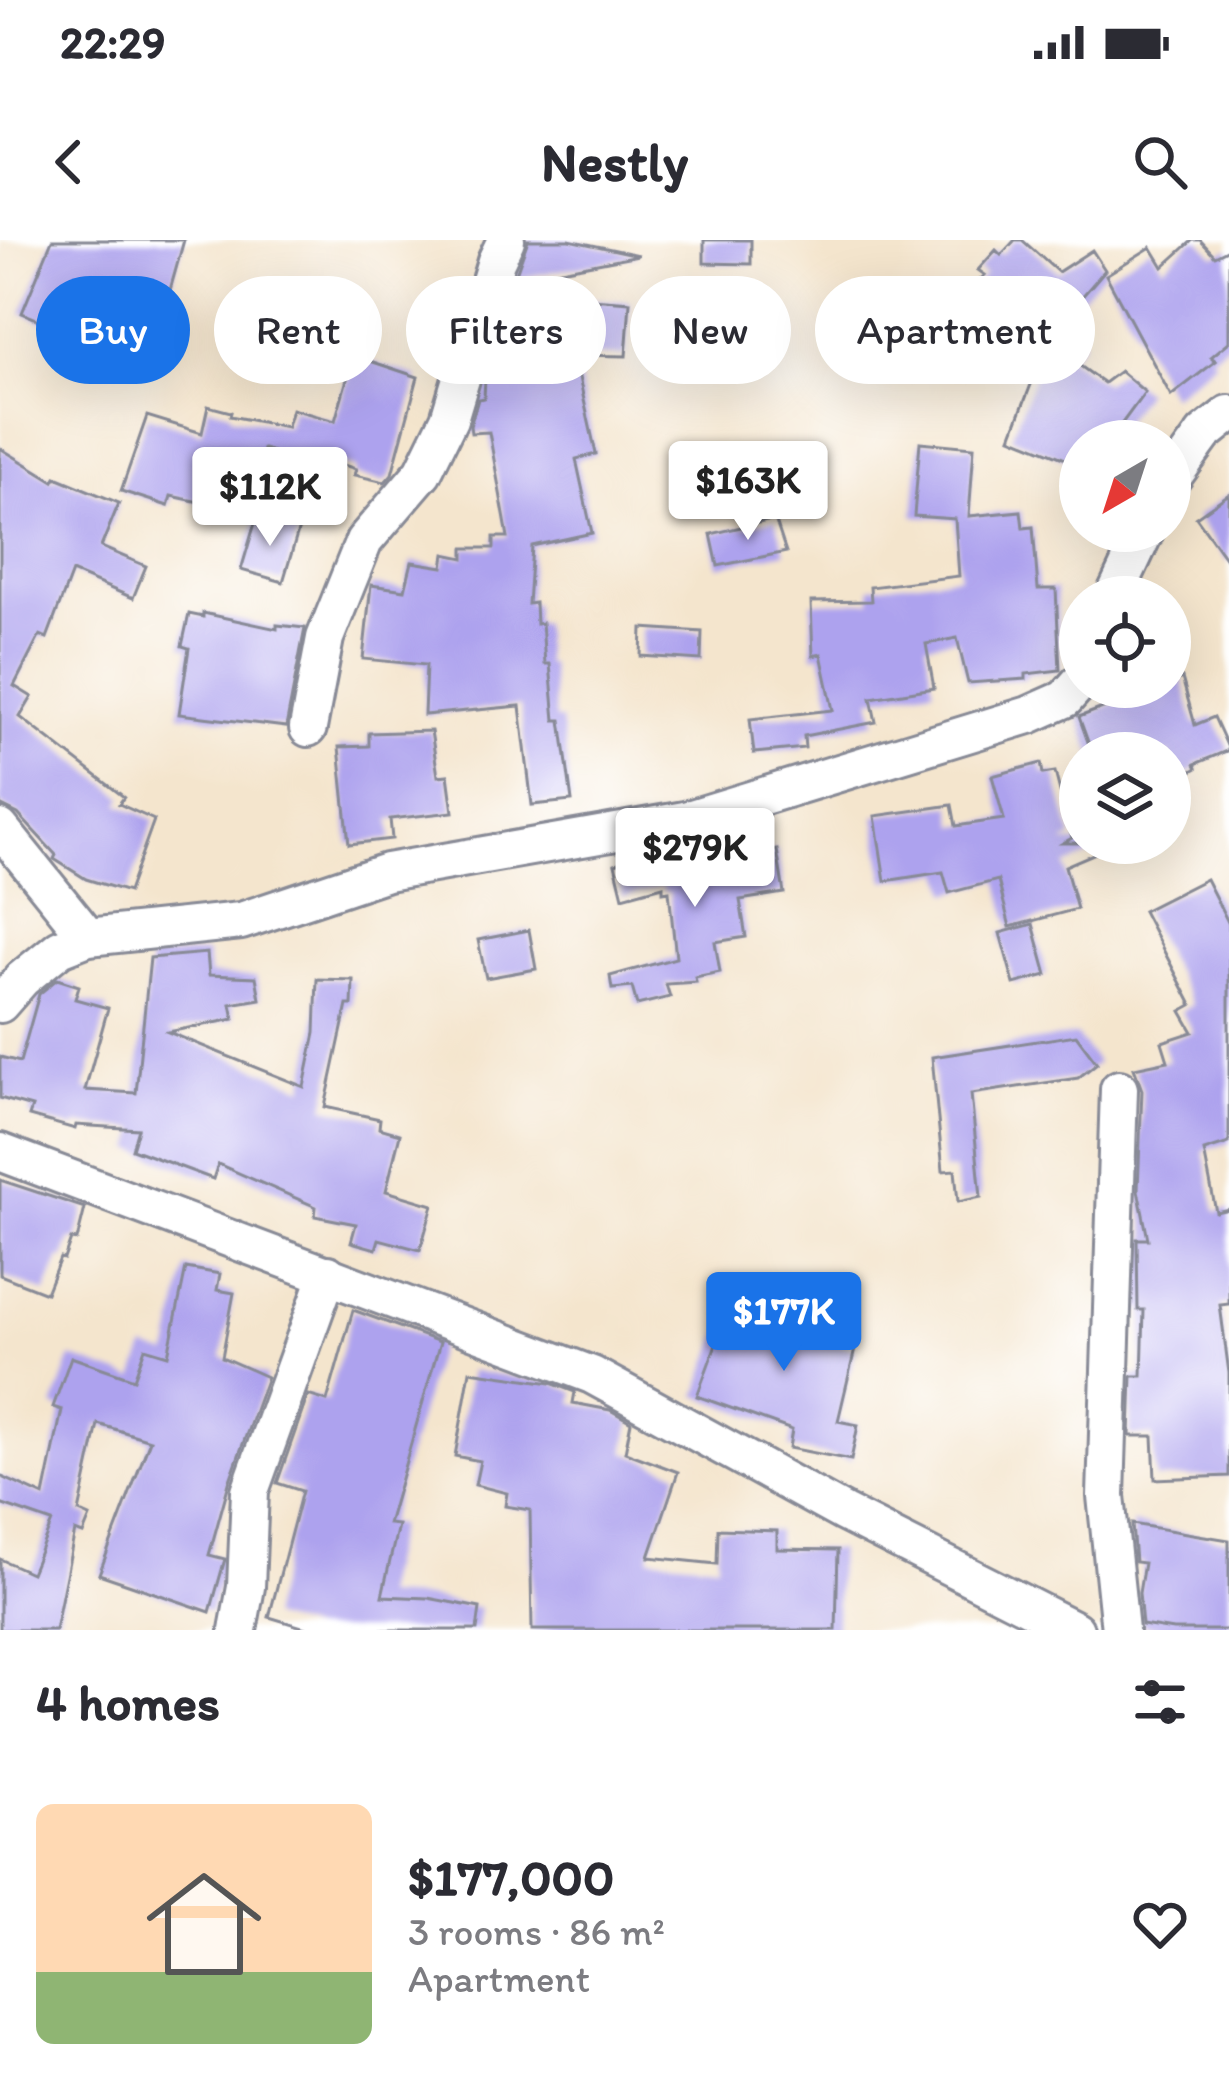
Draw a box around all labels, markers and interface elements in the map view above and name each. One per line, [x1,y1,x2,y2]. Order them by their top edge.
text: 22:29 [60,15,166,69]
icon: back [36,129,102,195]
icon: search [1127,129,1193,195]
text: Nestly [541,130,688,195]
chip: Buy [36,276,190,384]
chip: Rent [214,276,382,384]
chip: Filters [406,276,606,384]
chip: New [630,276,791,384]
chip: Apartment [815,276,1095,384]
north arrow [1059,420,1191,552]
map controls [1059,420,1191,864]
pin: $163K [664,441,832,543]
pin: $112K [186,447,354,549]
text: $163K [696,456,800,503]
text: $112K [219,462,321,509]
button: locate [1059,576,1191,708]
button: layers [1059,732,1191,864]
pin: $279K [611,808,779,910]
text: $279K [643,823,747,870]
pin: $177K [700,1272,868,1374]
text: $177K [733,1287,835,1334]
icon: filters [1127,1669,1193,1735]
text: 4 homes [36,1672,220,1733]
text: $177,000 [408,1847,614,1908]
icon: home [132,1852,276,1996]
icon: heart [1127,1891,1193,1957]
text: 3 rooms · 86 m² [408,1908,665,1955]
text: Apartment [408,1955,590,2002]

